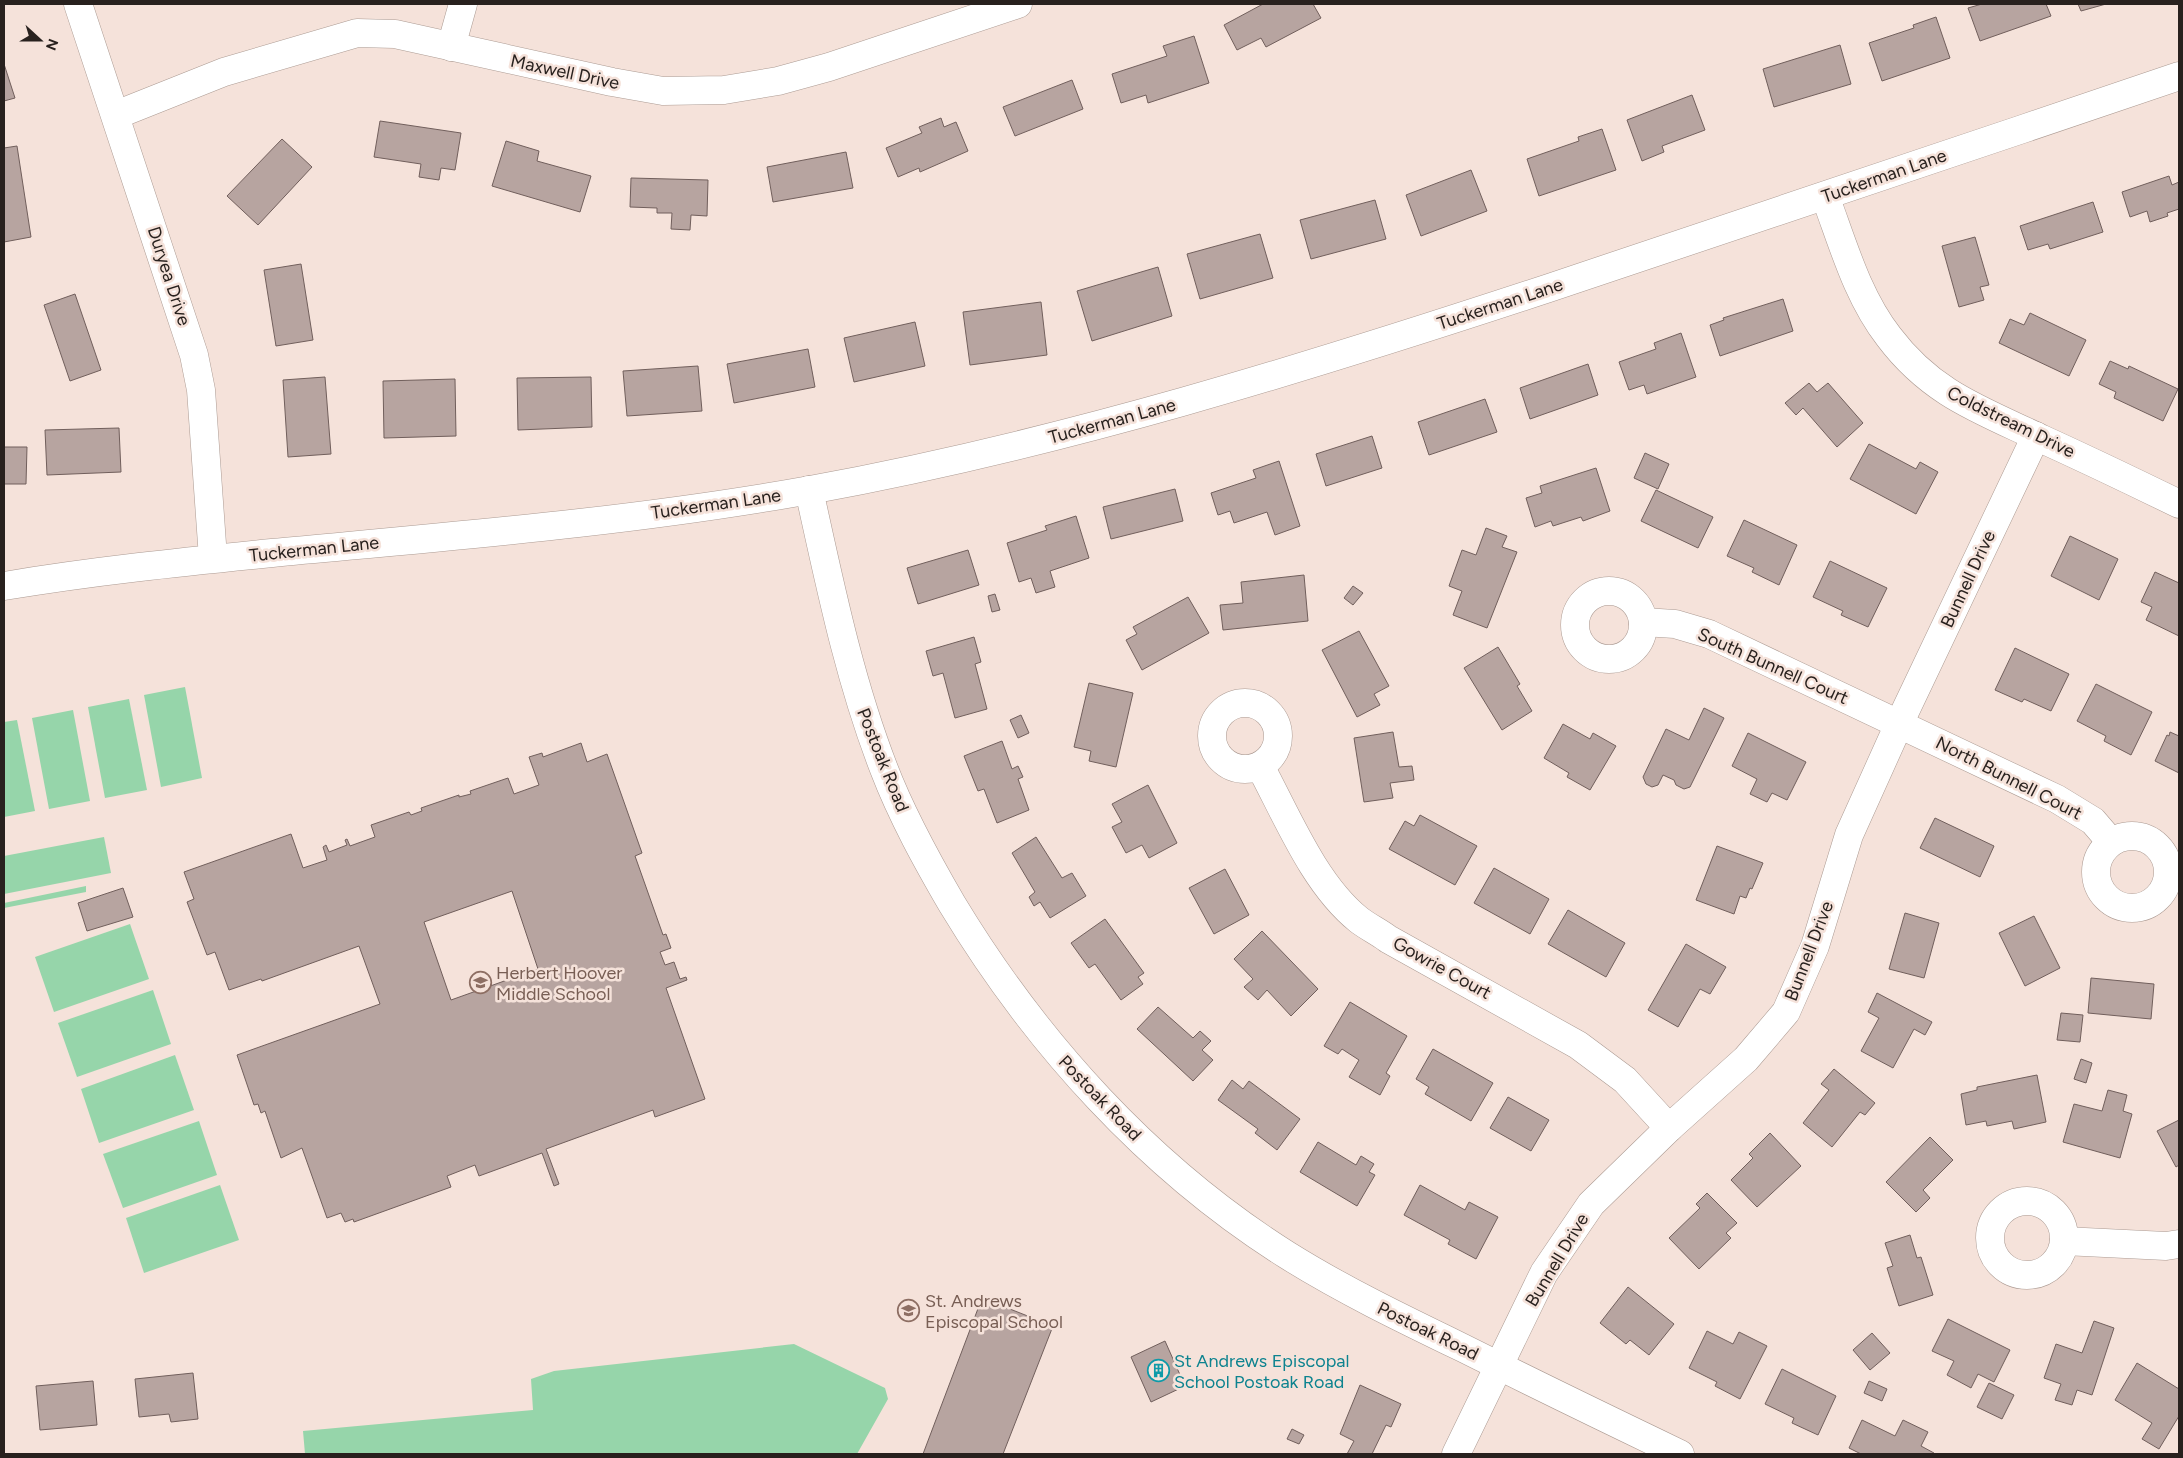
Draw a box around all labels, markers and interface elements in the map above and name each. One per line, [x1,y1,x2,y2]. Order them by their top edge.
north arrow [15,15,65,65]
text: N [42,36,62,53]
street label: Maxwell Drive [509,50,622,94]
street label: Tuckerman Lane [1819,144,1950,208]
street label: Duryea Drive [143,224,195,328]
street label: Tuckerman Lane [1434,273,1566,335]
street label: Coldstream Drive [1943,382,2079,463]
street label: Tuckerman Lane [1046,393,1178,449]
street label: Tuckerman Lane [650,484,782,524]
street label: Bunnell Drive [1936,527,2000,631]
street label: Tuckerman Lane [248,531,380,567]
street label: South Bunnell Court [1694,623,1852,709]
street label: Postoak Road [852,705,914,815]
street label: North Bunnell Court [1932,732,2086,825]
street label: Bunnell Drive [1780,898,1838,1004]
street label: Gowrie Court [1389,932,1495,1004]
place label: Herbert Hoover Middle School [496,962,622,1005]
school or university icon: Herbert Hoover Middle School [468,971,492,995]
street label: Postoak Road [1054,1051,1146,1145]
street label: Bunnell Drive [1521,1209,1594,1311]
place label: St. Andrews Episcopal School [925,1290,1063,1333]
street label: Postoak Road [1374,1297,1482,1365]
school or university icon: St. Andrews Episcopal School [897,1299,921,1323]
place label: St Andrews Episcopal School Postoak Road [1174,1350,1350,1393]
building icon: St Andrews Episcopal School Postoak Road [1146,1359,1170,1383]

